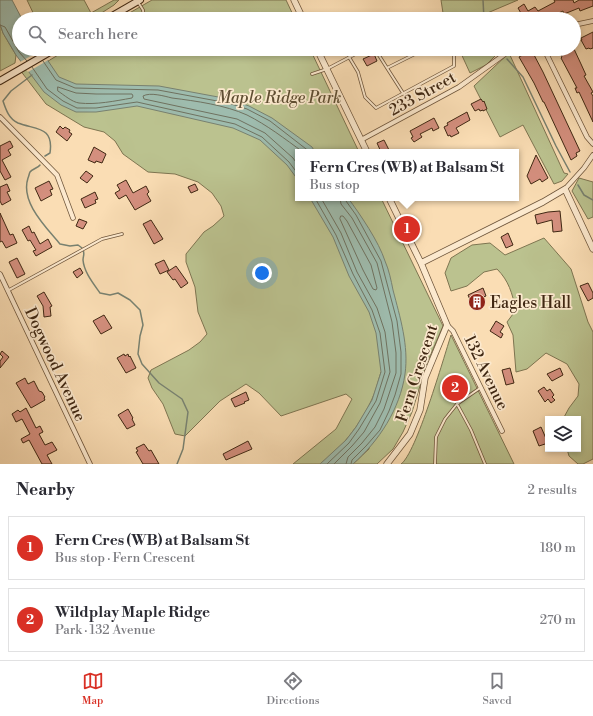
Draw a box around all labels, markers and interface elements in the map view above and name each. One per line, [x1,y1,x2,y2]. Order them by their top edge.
search box [12,12,581,56]
icon: search [26,23,48,45]
text: Search here [58,25,138,44]
street label: 233 Street [385,67,460,120]
park label: Maple Ridge Park [217,88,341,108]
popup [295,149,519,201]
text: Fern Cres (WB) at Balsam St [310,158,504,177]
text: Bus stop [310,177,360,193]
pin: 1 [394,214,420,244]
your location [252,263,272,283]
building icon: Eagles Hall [467,292,487,312]
place label: Eagles Hall [490,293,571,313]
street label: Dogwood Avenue [20,304,90,425]
street label: Fern Crescent [392,322,442,425]
street label: 132 Avenue [459,332,513,413]
pin: 2 [442,373,468,403]
map controls [545,416,581,452]
button: layers [545,416,581,452]
text: Nearby [16,479,75,501]
text: 2 results [528,482,577,498]
text: Fern Cres (WB) at Balsam St [55,531,250,550]
text: 1 [27,540,33,556]
text: 180 m [540,540,576,556]
text: Bus stop · Fern Crescent [55,550,195,566]
text: Wildplay Maple Ridge [55,603,210,622]
text: 2 [26,612,34,628]
text: 270 m [540,612,576,628]
text: Park · 132 Avenue [55,622,155,638]
tab: Map [82,670,104,708]
tab: Directions [267,670,320,708]
tab: Saved [483,670,511,708]

